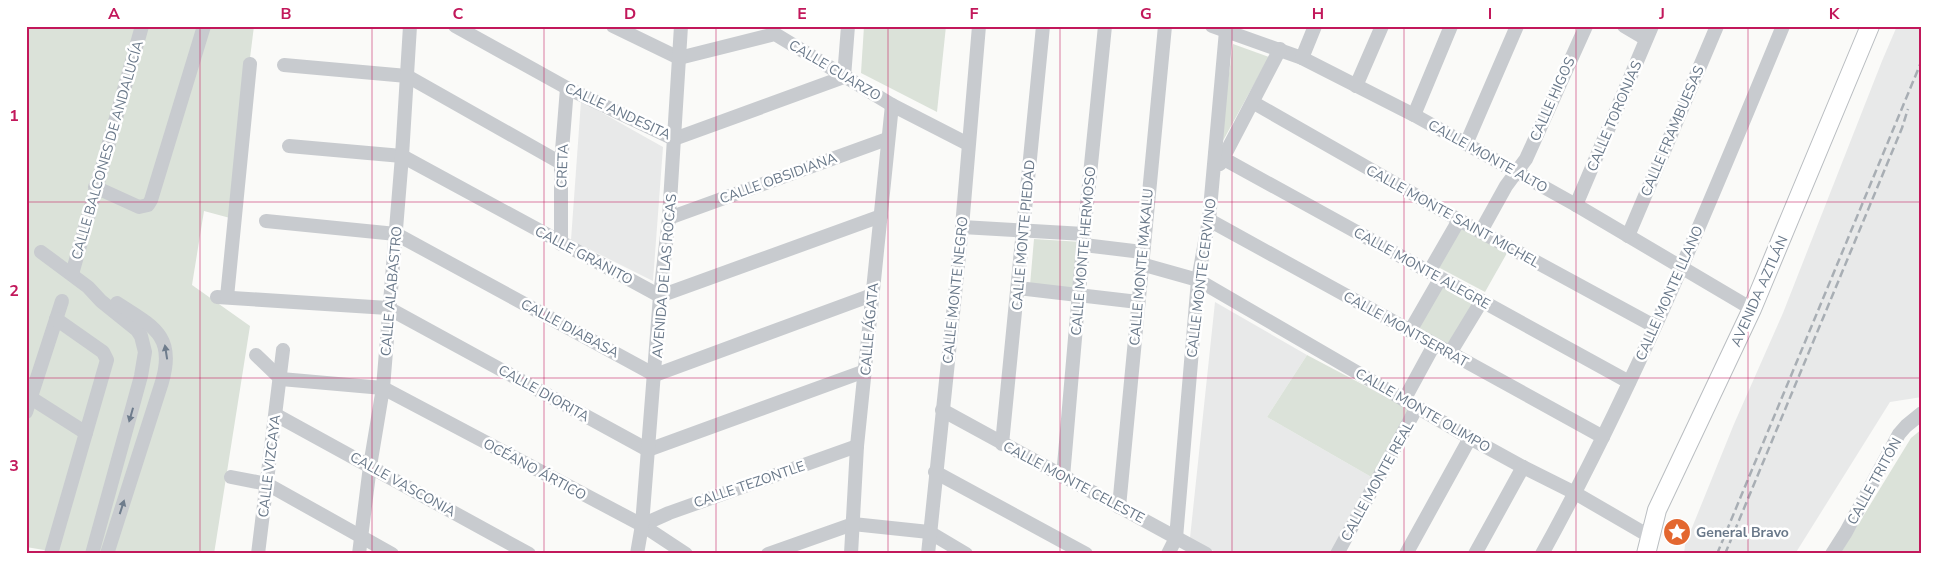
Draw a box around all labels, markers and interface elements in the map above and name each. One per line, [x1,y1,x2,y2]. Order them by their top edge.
text: A [108,3,120,25]
text: B [280,3,292,25]
text: C [453,3,464,25]
text: D [624,3,636,25]
text: E [797,3,807,25]
text: F [970,3,979,25]
text: G [1140,3,1152,25]
text: H [1312,3,1324,25]
text: I [1488,3,1492,25]
text: J [1658,3,1665,25]
text: K [1829,3,1841,25]
street label: CALLE CUARZO [785,35,884,105]
street label: CALLE BALCONES DE ANDALUCÍA [67,38,148,262]
street label: CALLE HIGOS [1525,54,1580,144]
street label: CALLE TORONJAS [1583,58,1647,174]
street label: CALLE FRAMBUESAS [1636,63,1709,200]
street label: CALLE ANDESITA [562,79,674,144]
text: 1 [9,105,19,127]
street label: CALLE MONTE ALTO [1424,116,1551,197]
street label: CRETA [552,144,573,189]
street label: CALLE OBSIDIANA [717,148,839,209]
street label: CALLE MONTE PIEDAD [1007,159,1040,311]
street label: CALLE MONTE SAINT MICHEL [1363,161,1543,272]
street label: CALLE MONTE HERMOSO [1067,166,1100,336]
street label: CALLE MONTE MAKALU [1125,188,1158,346]
street label: AVENIDA DE LAS ROCAS [648,193,681,359]
street label: CALLE MONTE CERVINO [1182,197,1221,359]
street label: CALLE MONTE NEGRO [938,215,973,365]
street label: CALLE GRANITO [531,222,636,289]
street label: CALLE MONTE ALEGRE [1350,223,1493,314]
street label: CALLE MONTE LLANO [1631,223,1708,364]
street label: CALLE ALABASTRO [376,225,407,357]
street label: AVENIDA AZTLÁN [1726,233,1792,350]
text: 2 [9,280,19,302]
street label: CALLE ÁGATA [856,282,883,376]
street label: CALLE MONTSERRAT [1340,287,1472,372]
street label: CALLE DIABASA [517,295,622,362]
one-way arrow [161,344,169,360]
street label: CALLE DIORITA [495,361,593,426]
street label: CALLE MONTE OLIMPO [1352,364,1494,457]
one-way arrow [126,407,134,422]
street label: CALLE VIZCAYA [254,413,285,519]
street label: CALLE MONTE REAL [1336,417,1419,545]
street label: OCÉANO ÁRTICO [480,434,590,505]
street label: CALLE TRITÓN [1843,434,1906,528]
street label: CALLE MONTE CELESTE [1000,437,1148,528]
street label: CALLE VASCONIA [347,448,459,521]
text: 3 [9,455,19,477]
street label: CALLE TEZONTLE [691,457,807,512]
one-way arrow [118,500,126,515]
place icon: General Bravo [1662,517,1692,547]
place label: General Bravo [1696,523,1789,542]

